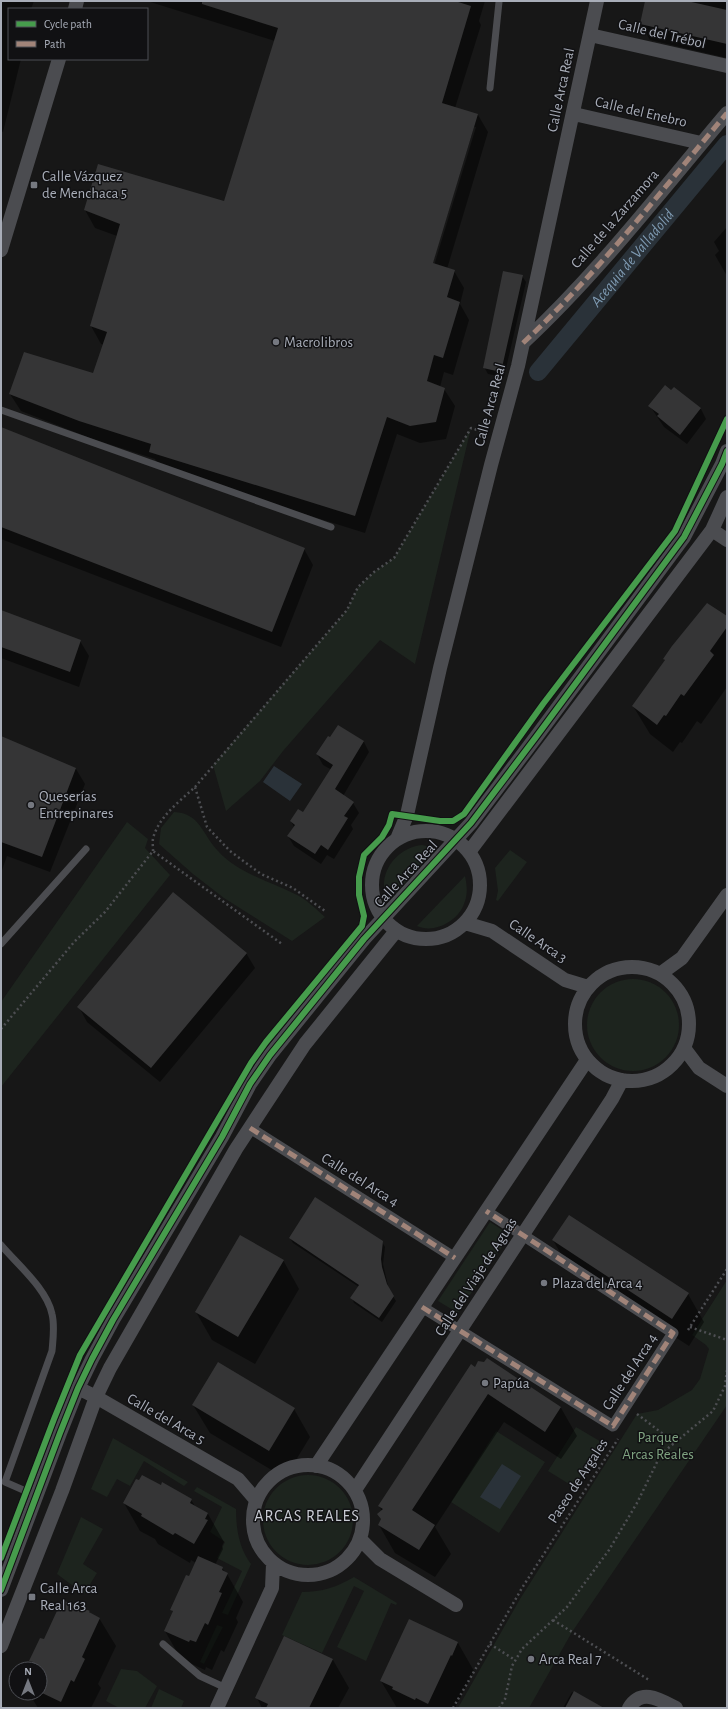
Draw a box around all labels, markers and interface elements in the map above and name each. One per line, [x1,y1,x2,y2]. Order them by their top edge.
legend [8,8,148,60]
street label: Calle del Trébol [617,17,707,51]
text: Cycle path [44,18,92,31]
text: Path [44,38,66,50]
street label: Calle Arca Real [545,47,577,133]
street label: Calle del Enebro [594,94,688,130]
street label: Calle de la Zarzamora [568,167,662,271]
place label: Calle Vázquez de Menchaca 5 [42,169,127,201]
marker: Calle Vázquez de Menchaca 5 [29,180,39,190]
water label: Acequia de Valladolid [587,206,677,310]
place label: Macrolibros [284,335,353,350]
marker: Macrolibros [271,337,281,347]
street label: Calle Arca Real [472,362,508,448]
place label: Queserías Entrepinares [39,789,113,821]
marker: Queserías Entrepinares [26,800,36,810]
street label: Calle Arca Real [371,838,441,910]
street label: Calle Arca 3 [506,916,570,966]
street label: Calle del Arca 4 [319,1150,401,1210]
street label: Calle del Viaje de Aguas [432,1215,520,1339]
place label: Plaza del Arca 4 [552,1276,642,1291]
marker: Plaza del Arca 4 [539,1278,549,1288]
street label: Calle del Arca 4 [600,1331,660,1413]
place label: Papúa [493,1376,530,1391]
marker: Papúa [480,1378,490,1388]
street label: Calle del Arca 5 [125,1391,207,1447]
park label: Parque Arcas Reales [622,1430,694,1462]
street label: Paseo de Argales [545,1436,611,1526]
district label: ARCAS REALES [254,1508,360,1524]
place label: Calle Arca Real 163 [40,1581,98,1613]
marker: Calle Arca Real 163 [27,1592,37,1602]
place label: Arca Real 7 [539,1652,601,1667]
marker: Arca Real 7 [526,1654,536,1664]
north arrow [8,1661,48,1701]
text: N [24,1666,32,1677]

